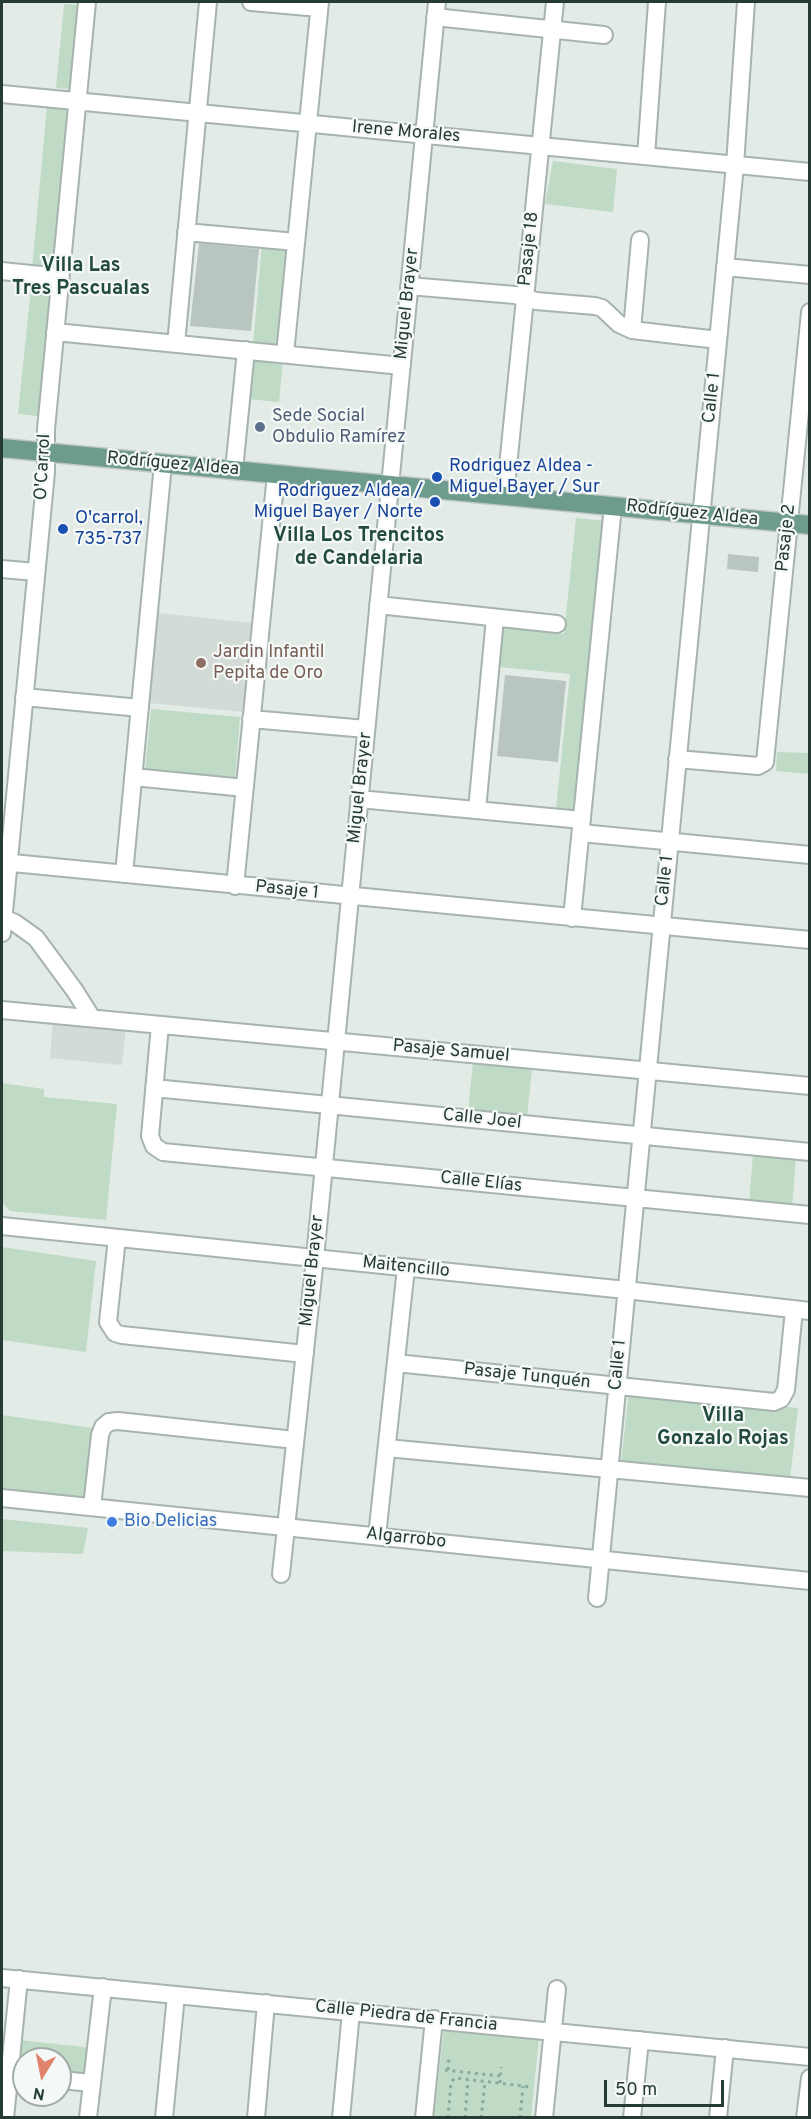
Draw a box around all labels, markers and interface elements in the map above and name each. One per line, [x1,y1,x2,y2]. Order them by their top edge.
street label: Irene Morales [351,117,461,149]
street label: Pasaje 18 [515,211,545,287]
street label: Miguel Brayer [391,247,425,361]
district label: Villa Las Tres Pascualas [12,255,150,302]
street label: Calle 1 [700,371,726,425]
place label: Sede Social Obdulio Ramírez [272,406,406,448]
marker: Sede Social Obdulio Ramírez [253,420,267,434]
street label: O'Carrol [31,433,57,501]
street label: Rodríguez Aldea [106,448,240,482]
place label: Rodriguez Aldea - Miguel Bayer / Sur [449,456,600,498]
marker: Rodriguez Aldea - Miguel Bayer / Sur [430,470,444,484]
place label: Rodriguez Aldea / Miguel Bayer / Norte [254,481,423,524]
marker: Rodriguez Aldea / Miguel Bayer / Norte [428,495,442,509]
street label: Rodríguez Aldea [625,496,759,532]
street label: Pasaje 2 [773,503,801,573]
place label: O'carrol, 735-737 [75,508,143,550]
marker: O'carrol, 735-737 [56,522,70,536]
district label: Villa Los Trencitos de Candelaria [273,525,445,572]
place label: Jardin Infantil Pepita de Oro [213,642,325,684]
marker: Jardin Infantil Pepita de Oro [194,656,208,670]
street label: Miguel Brayer [344,731,378,845]
street label: Calle 1 [653,854,679,908]
street label: Pasaje 1 [254,877,320,905]
street label: Pasaje Samuel [392,1036,510,1068]
street label: Calle Joel [442,1105,522,1135]
street label: Calle Elías [439,1168,523,1198]
street label: Miguel Brayer [296,1214,330,1328]
street label: Maitencillo [361,1253,451,1283]
street label: Calle 1 [606,1339,632,1391]
street label: Pasaje Tunquén [462,1360,592,1394]
district label: Villa Gonzalo Rojas [657,1405,789,1452]
place label: Bio Delicias [124,1511,217,1533]
marker: Bio Delicias [105,1515,119,1529]
street label: Algarrobo [365,1524,447,1554]
street label: Calle Piedra de Francia [314,1997,498,2037]
north arrow [12,2047,72,2107]
scale bar [607,2068,727,2106]
text: 50 m [615,2079,657,2102]
text: N [32,2082,47,2104]

